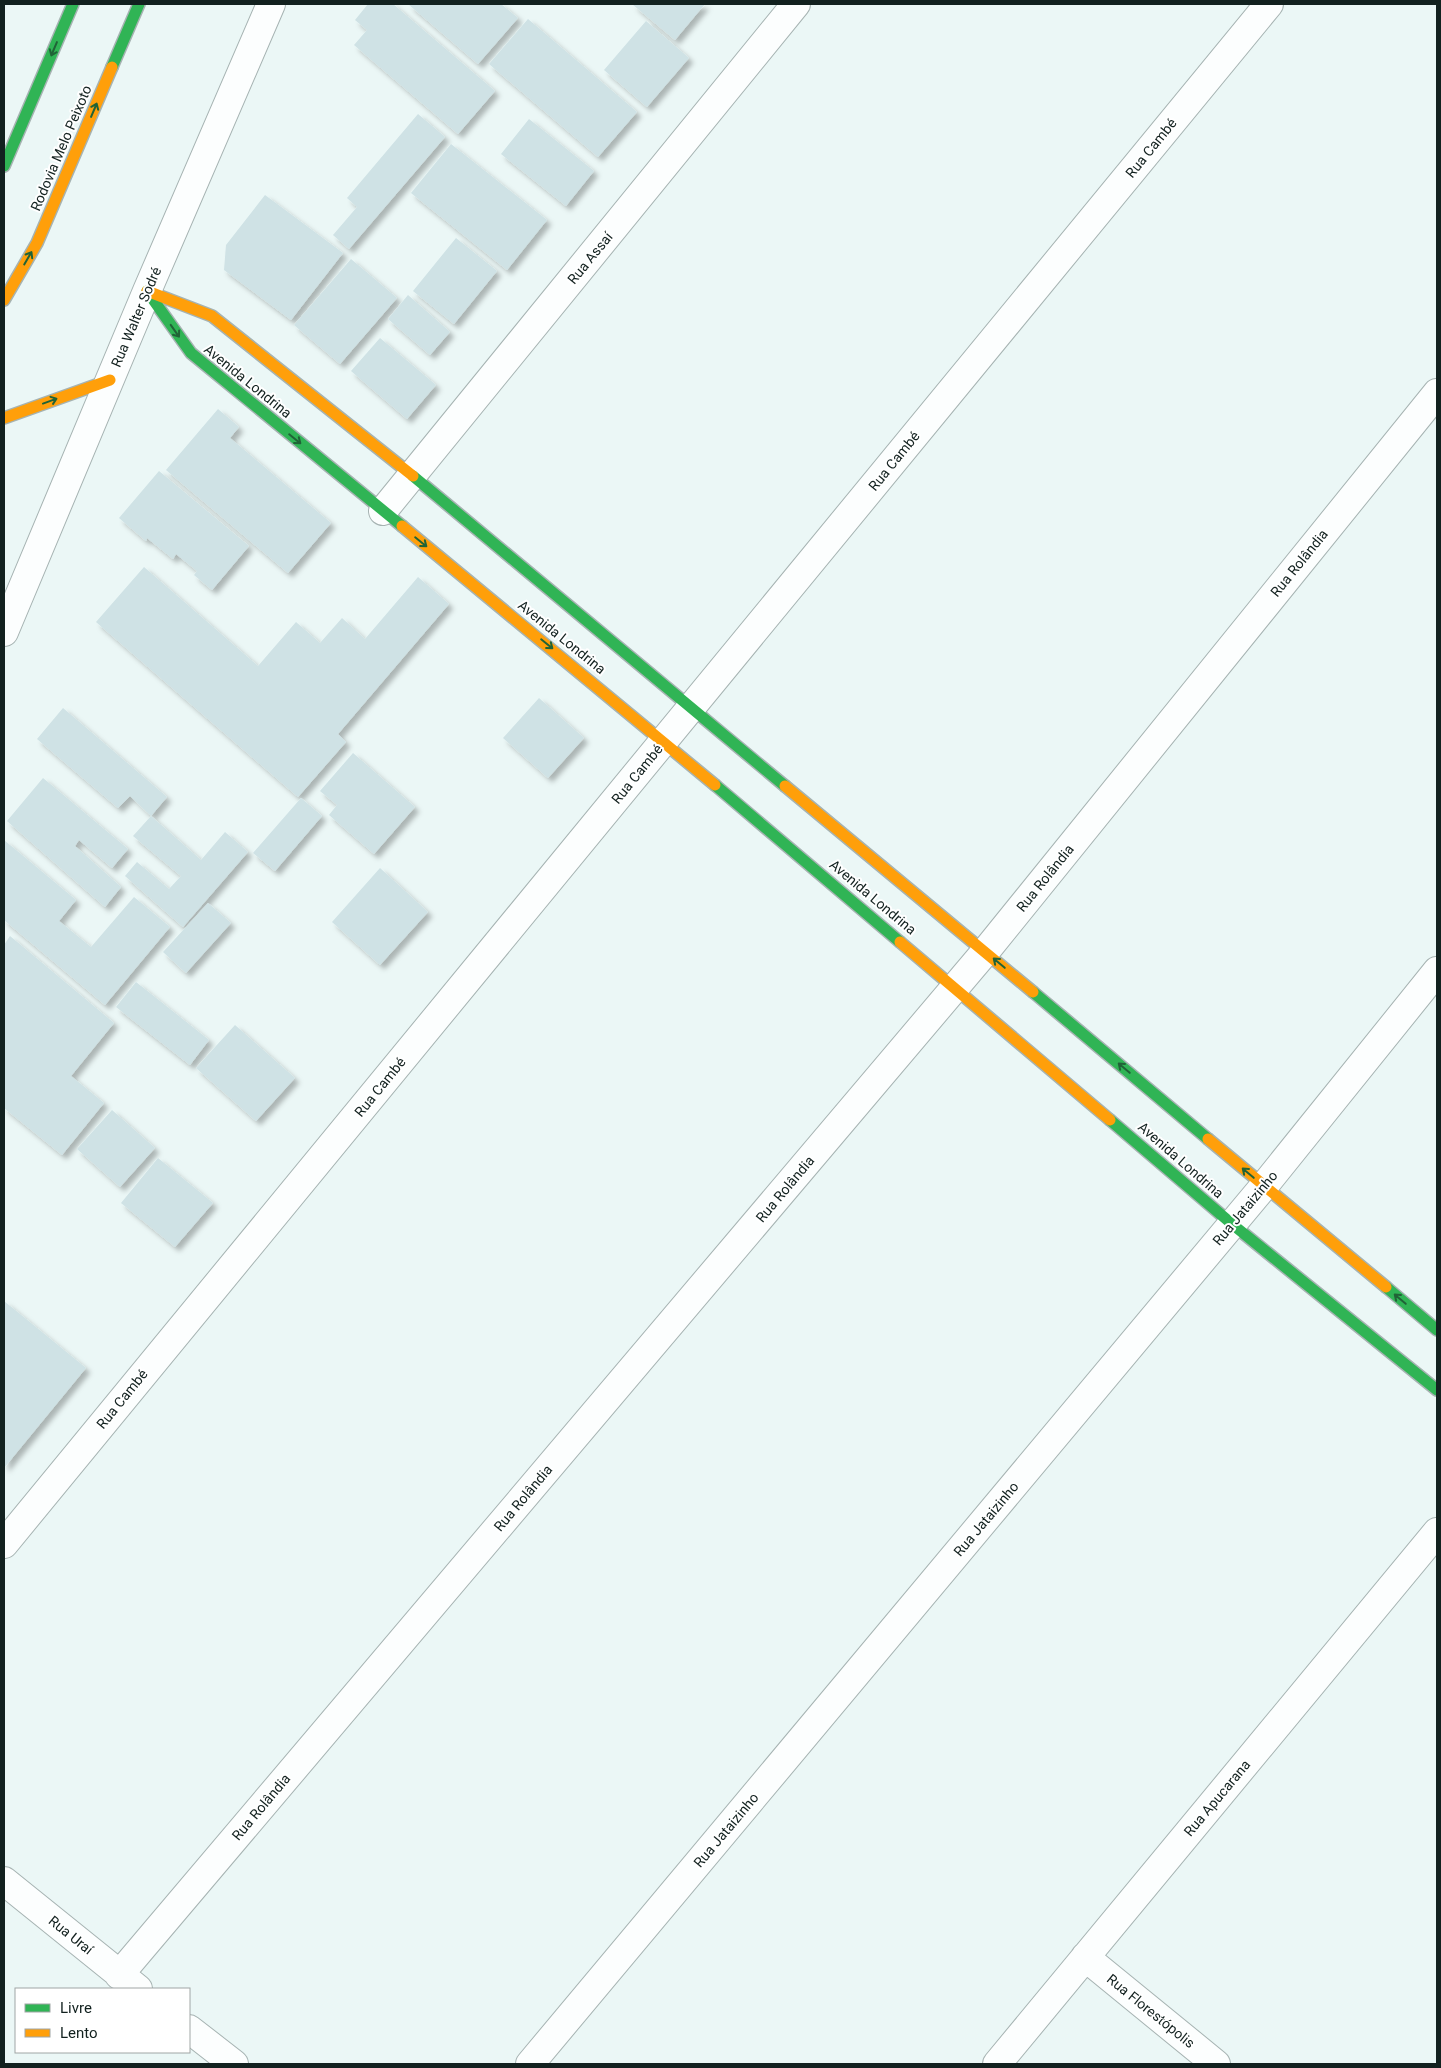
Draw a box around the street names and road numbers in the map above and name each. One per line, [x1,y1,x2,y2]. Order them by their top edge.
street label: Rodovia Melo Peixoto [27,83,95,213]
street label: Rua Cambé [1122,115,1180,181]
street label: Rua Assaí [564,228,616,287]
street label: Rua Walter Sodré [108,265,164,369]
street label: Avenida Londrina [201,341,295,421]
street label: Rua Cambé [865,428,923,494]
street label: Rua Rolândia [1267,526,1331,600]
street label: Avenida Londrina [515,597,609,677]
street label: Rua Cambé [608,741,666,807]
street label: Rua Rolândia [1013,841,1077,915]
street label: Avenida Londrina [827,856,919,938]
street label: Rua Cambé [351,1054,409,1120]
street label: Avenida Londrina [1135,1119,1227,1201]
street label: Rua Rolândia [753,1153,817,1225]
street label: Rua Jataizinho [1209,1168,1281,1248]
street label: Rua Cambé [93,1366,151,1432]
street label: Rua Rolândia [491,1462,555,1534]
street label: Rua Jataizinho [950,1479,1022,1559]
street label: Rua Apucarana [1180,1757,1254,1839]
street label: Rua Rolândia [229,1771,293,1843]
street label: Rua Jataizinho [690,1790,762,1870]
street label: Rua Uraí [46,1912,97,1958]
street label: Rua Florestópolis [1104,1971,1198,2051]

